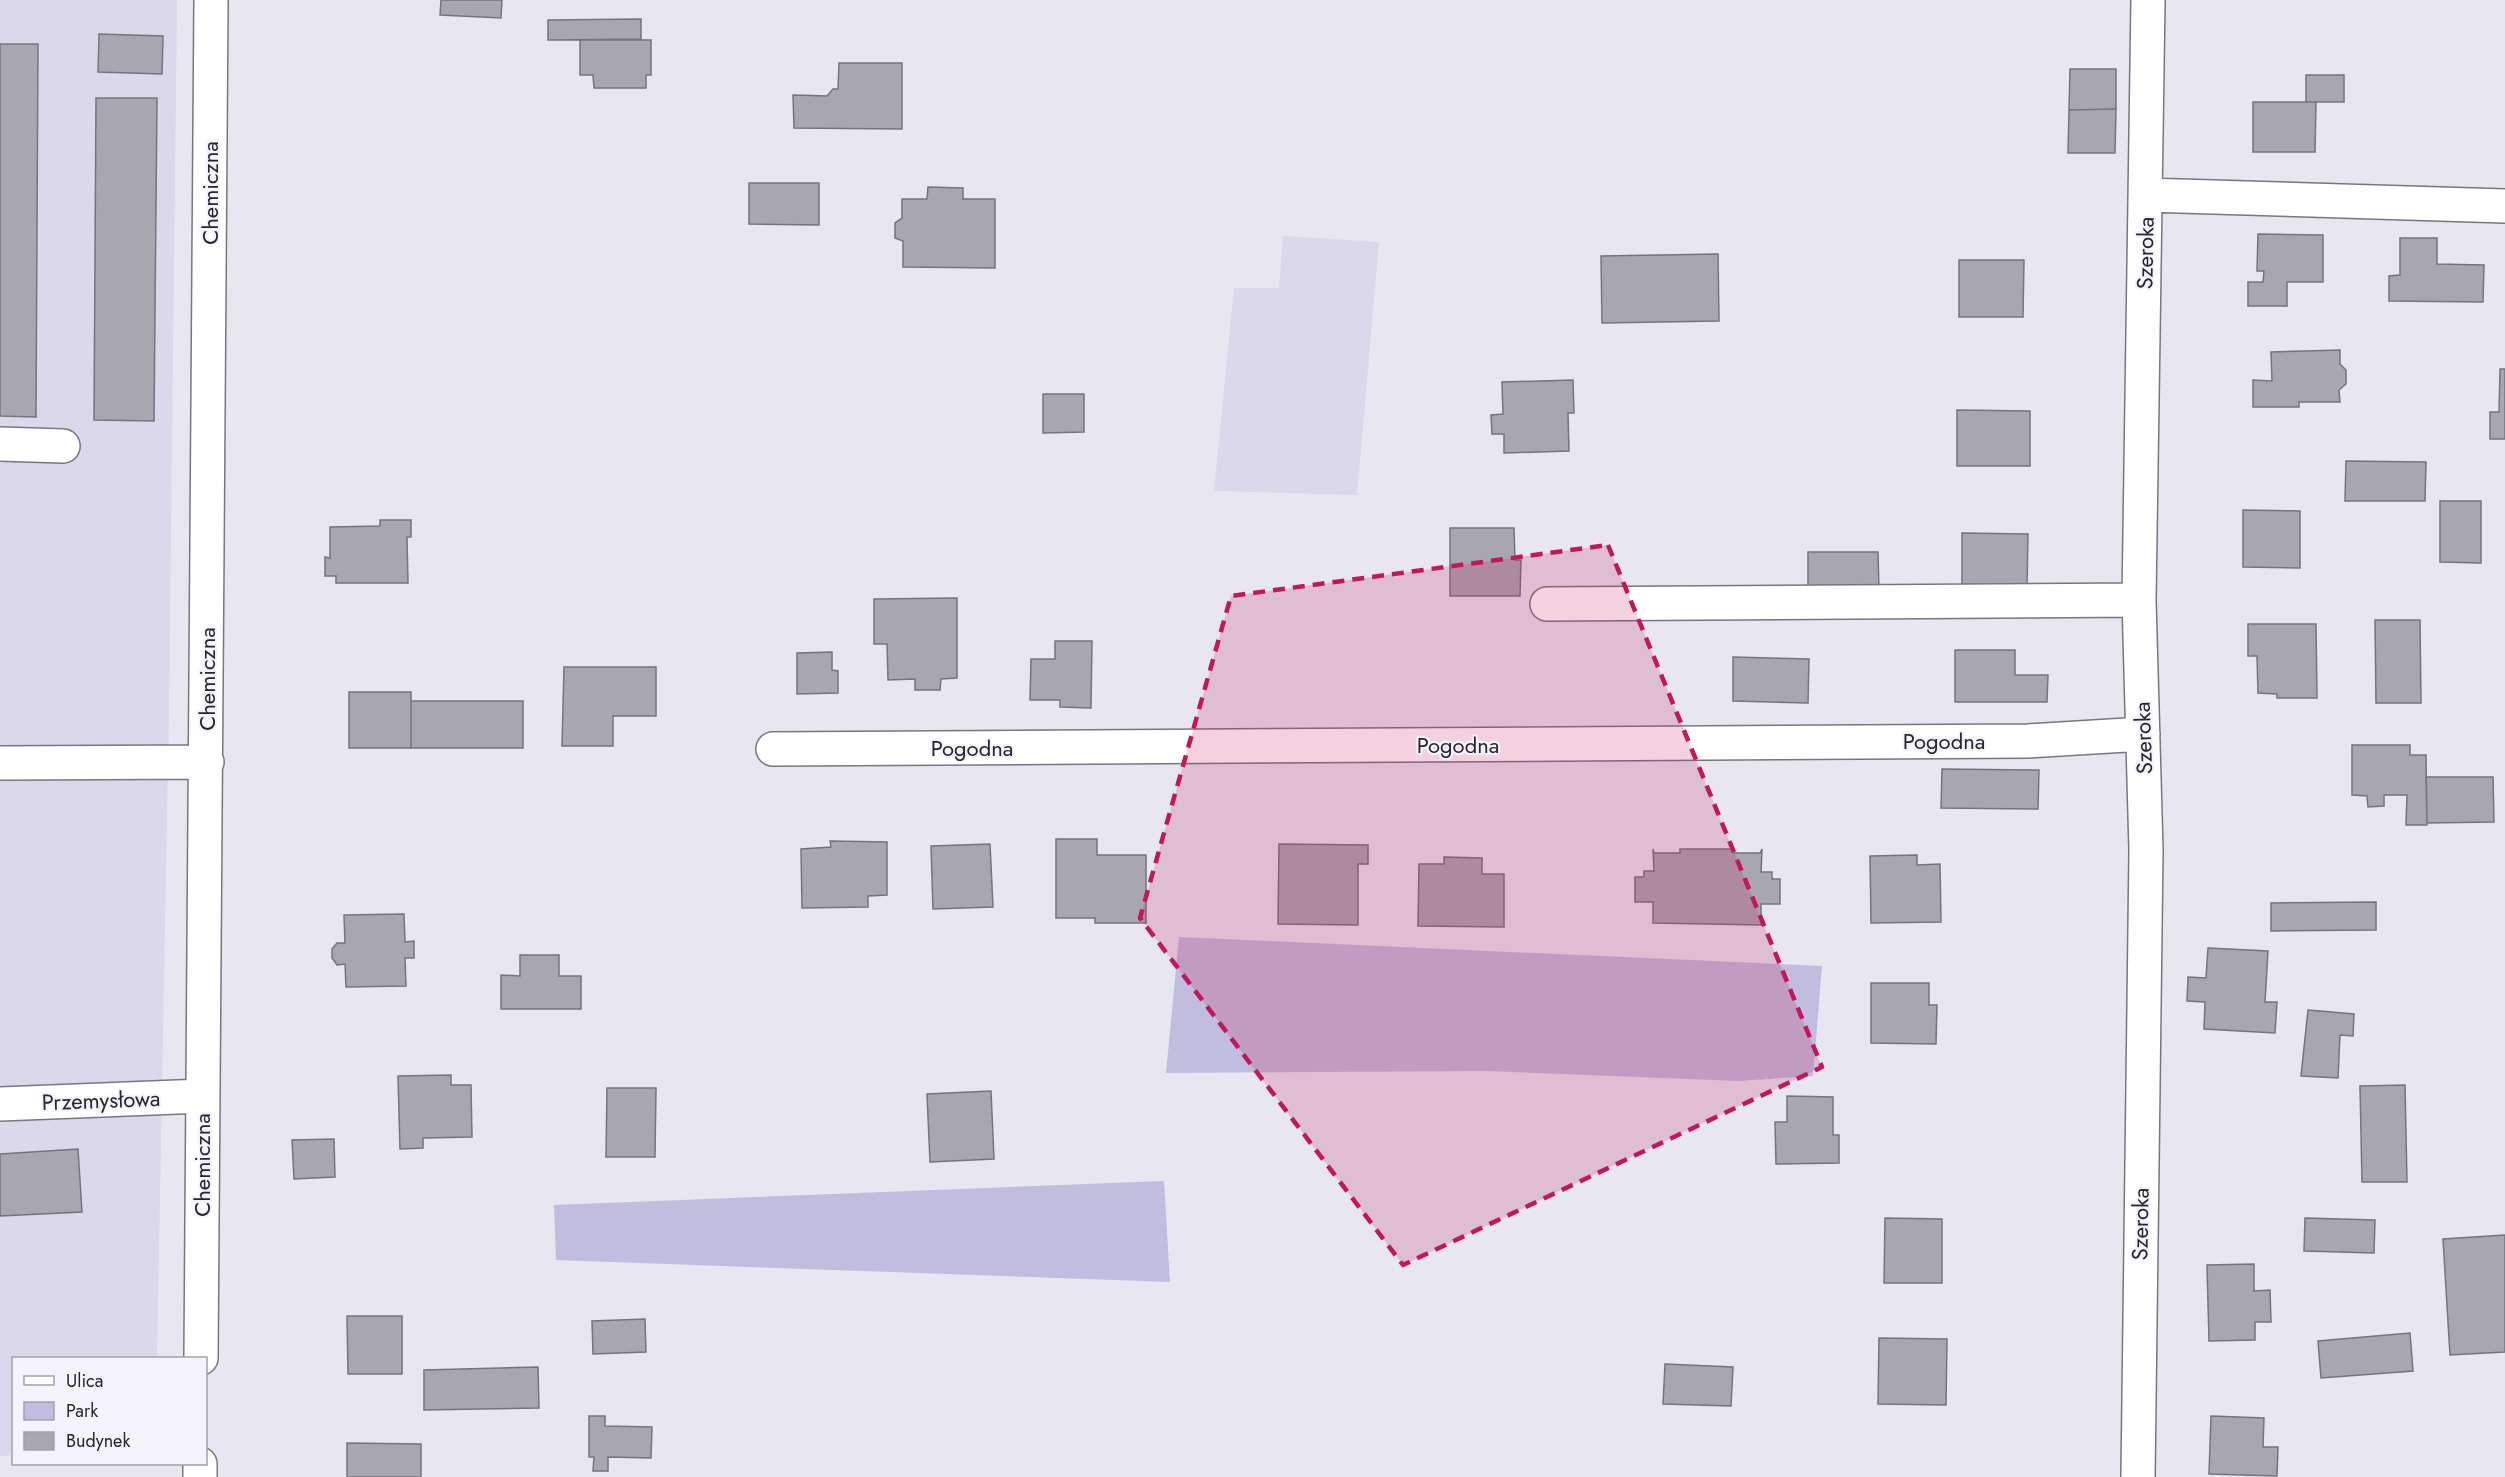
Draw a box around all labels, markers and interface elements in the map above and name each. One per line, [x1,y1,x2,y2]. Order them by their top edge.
street label: Chemiczna [194,141,226,245]
street label: Szeroka [2128,216,2162,290]
street label: Chemiczna [191,627,223,731]
street label: Szeroka [2126,701,2160,775]
street label: Pogodna [1903,725,1985,757]
street label: Pogodna [1417,729,1499,761]
street label: Pogodna [931,732,1013,764]
street label: Przemysłowa [41,1082,161,1118]
street label: Chemiczna [186,1113,218,1217]
street label: Szeroka [2123,1187,2157,1261]
legend [12,1357,207,1465]
text: Ulica [66,1368,103,1394]
text: Park [66,1398,98,1424]
text: Budynek [66,1428,130,1454]

